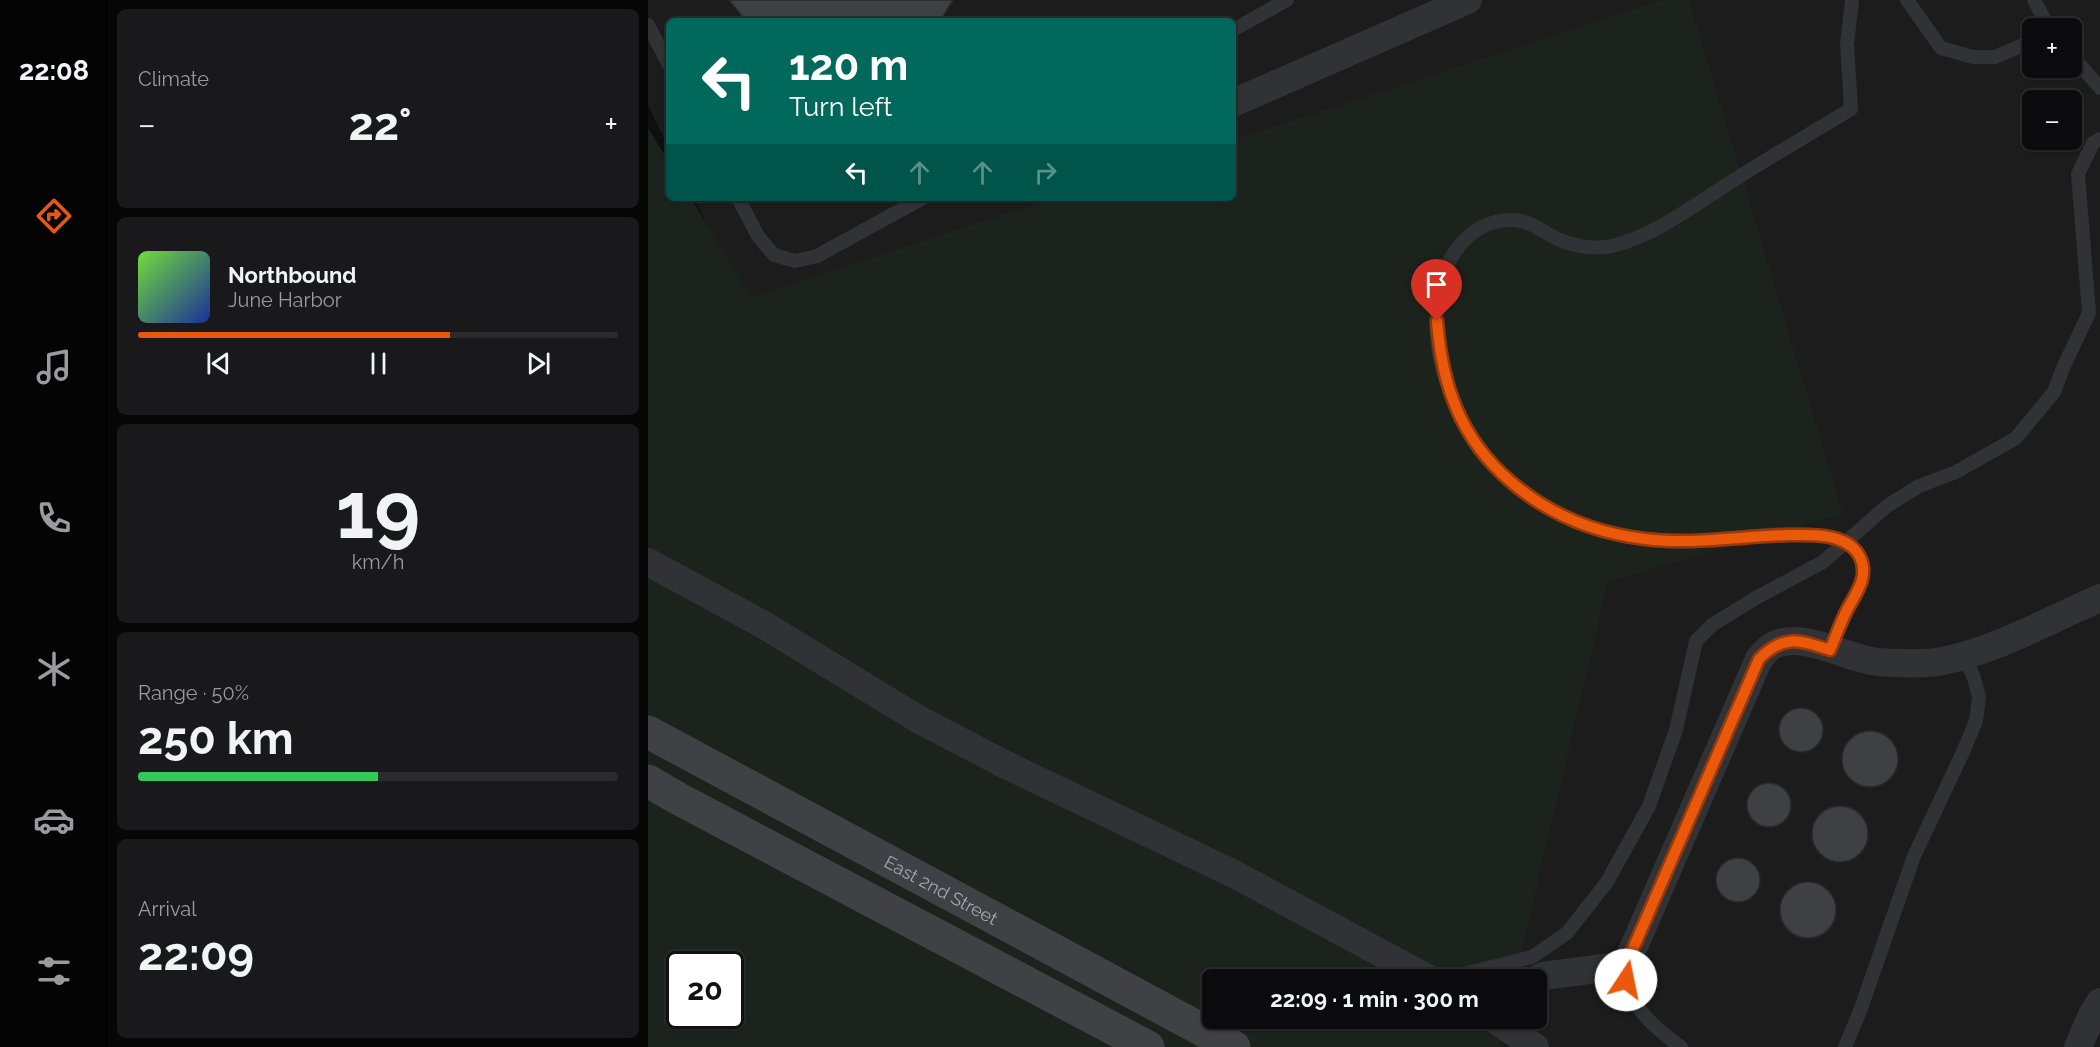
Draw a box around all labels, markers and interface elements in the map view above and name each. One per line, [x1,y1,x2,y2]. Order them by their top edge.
map controls [2022,18,2082,150]
button: + [2022,18,2082,78]
text: 120 m [789,41,908,90]
icon: left [690,42,768,120]
text: 22:08 [19,55,89,86]
text: Climate [138,67,209,91]
button: − [2022,90,2082,150]
text: Turn left [789,91,892,122]
text: 22° [348,98,412,151]
text: − [138,105,156,144]
text: + [604,105,618,144]
icon: left [840,156,873,189]
icon: ahead [903,156,936,189]
icon: ahead [966,156,999,189]
icon: right [1029,156,1062,189]
icon: directions [33,195,75,237]
pin [1411,259,1462,321]
text: Northbound [228,262,357,288]
icon: arrive [1420,268,1453,301]
text: June Harbor [228,288,342,312]
icon: music [33,346,75,388]
icon: previous [202,347,235,380]
icon: pause [362,347,395,380]
icon: next [522,347,555,380]
text: 19 [336,465,420,556]
icon: phone [33,497,75,539]
text: km/h [352,550,404,574]
icon: climate [33,648,75,690]
text: Range · 50% [138,681,249,705]
text: 250 km [138,712,294,765]
icon: car [33,799,75,841]
street label: East 2nd Street [881,851,1002,929]
text: Arrival [138,897,197,921]
text: 22:09 [138,928,254,981]
position arrow [1594,948,1658,1012]
icon: filters [33,950,75,992]
speed limit sign: 20 [666,951,744,1029]
text: 22:09 · 1 min · 300 m [1270,986,1479,1012]

